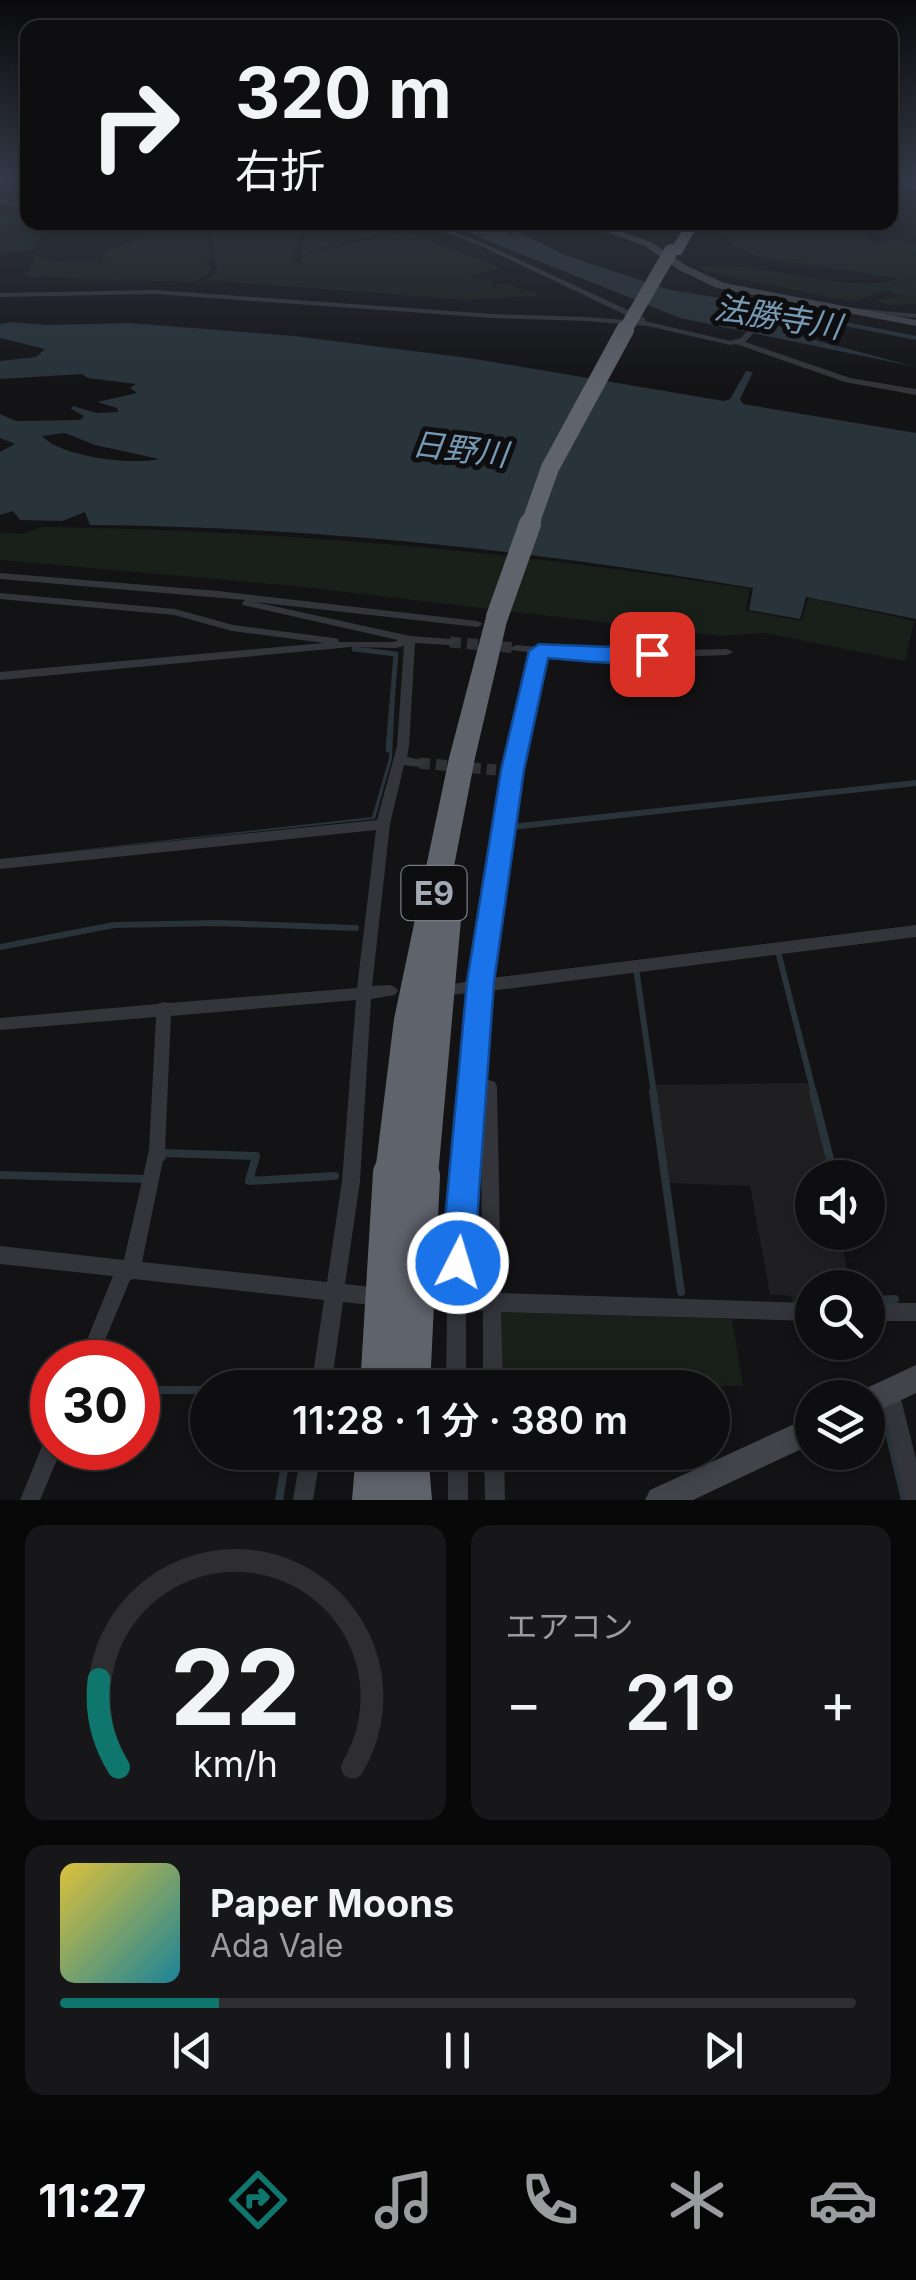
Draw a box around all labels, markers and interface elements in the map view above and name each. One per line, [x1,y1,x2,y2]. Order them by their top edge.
text: 320 m [235,50,452,135]
icon: right [70,60,200,190]
text: 右折 [235,143,325,198]
water label: 法勝寺川 [712,288,847,347]
water label: 日野川 [410,424,513,475]
pin [610,612,695,697]
icon: arrive [625,627,680,682]
road number: E9 [402,866,466,920]
map controls [795,1160,885,1470]
button: sound [795,1160,885,1250]
position arrow [406,1211,510,1315]
button: search [795,1270,885,1360]
speed limit sign: 30 [30,1340,160,1470]
button: layers [795,1380,885,1470]
text: 11:28 · 1 分 · 380 m [292,1397,628,1443]
text: エアコン [506,1607,634,1646]
text: 22 [170,1624,301,1750]
text: 21° [624,1657,737,1748]
text: − [506,1670,542,1736]
text: + [820,1670,856,1736]
text: km/h [193,1742,278,1786]
text: Paper Moons [210,1880,454,1926]
text: Ada Vale [210,1926,343,1965]
icon: previous [165,2023,220,2078]
icon: pause [430,2023,485,2078]
icon: next [696,2023,751,2078]
icon: directions [223,2165,293,2235]
icon: music [369,2165,439,2235]
icon: phone [515,2165,585,2235]
icon: climate [662,2165,732,2235]
icon: car [808,2165,878,2235]
text: 11:27 [38,2173,146,2228]

